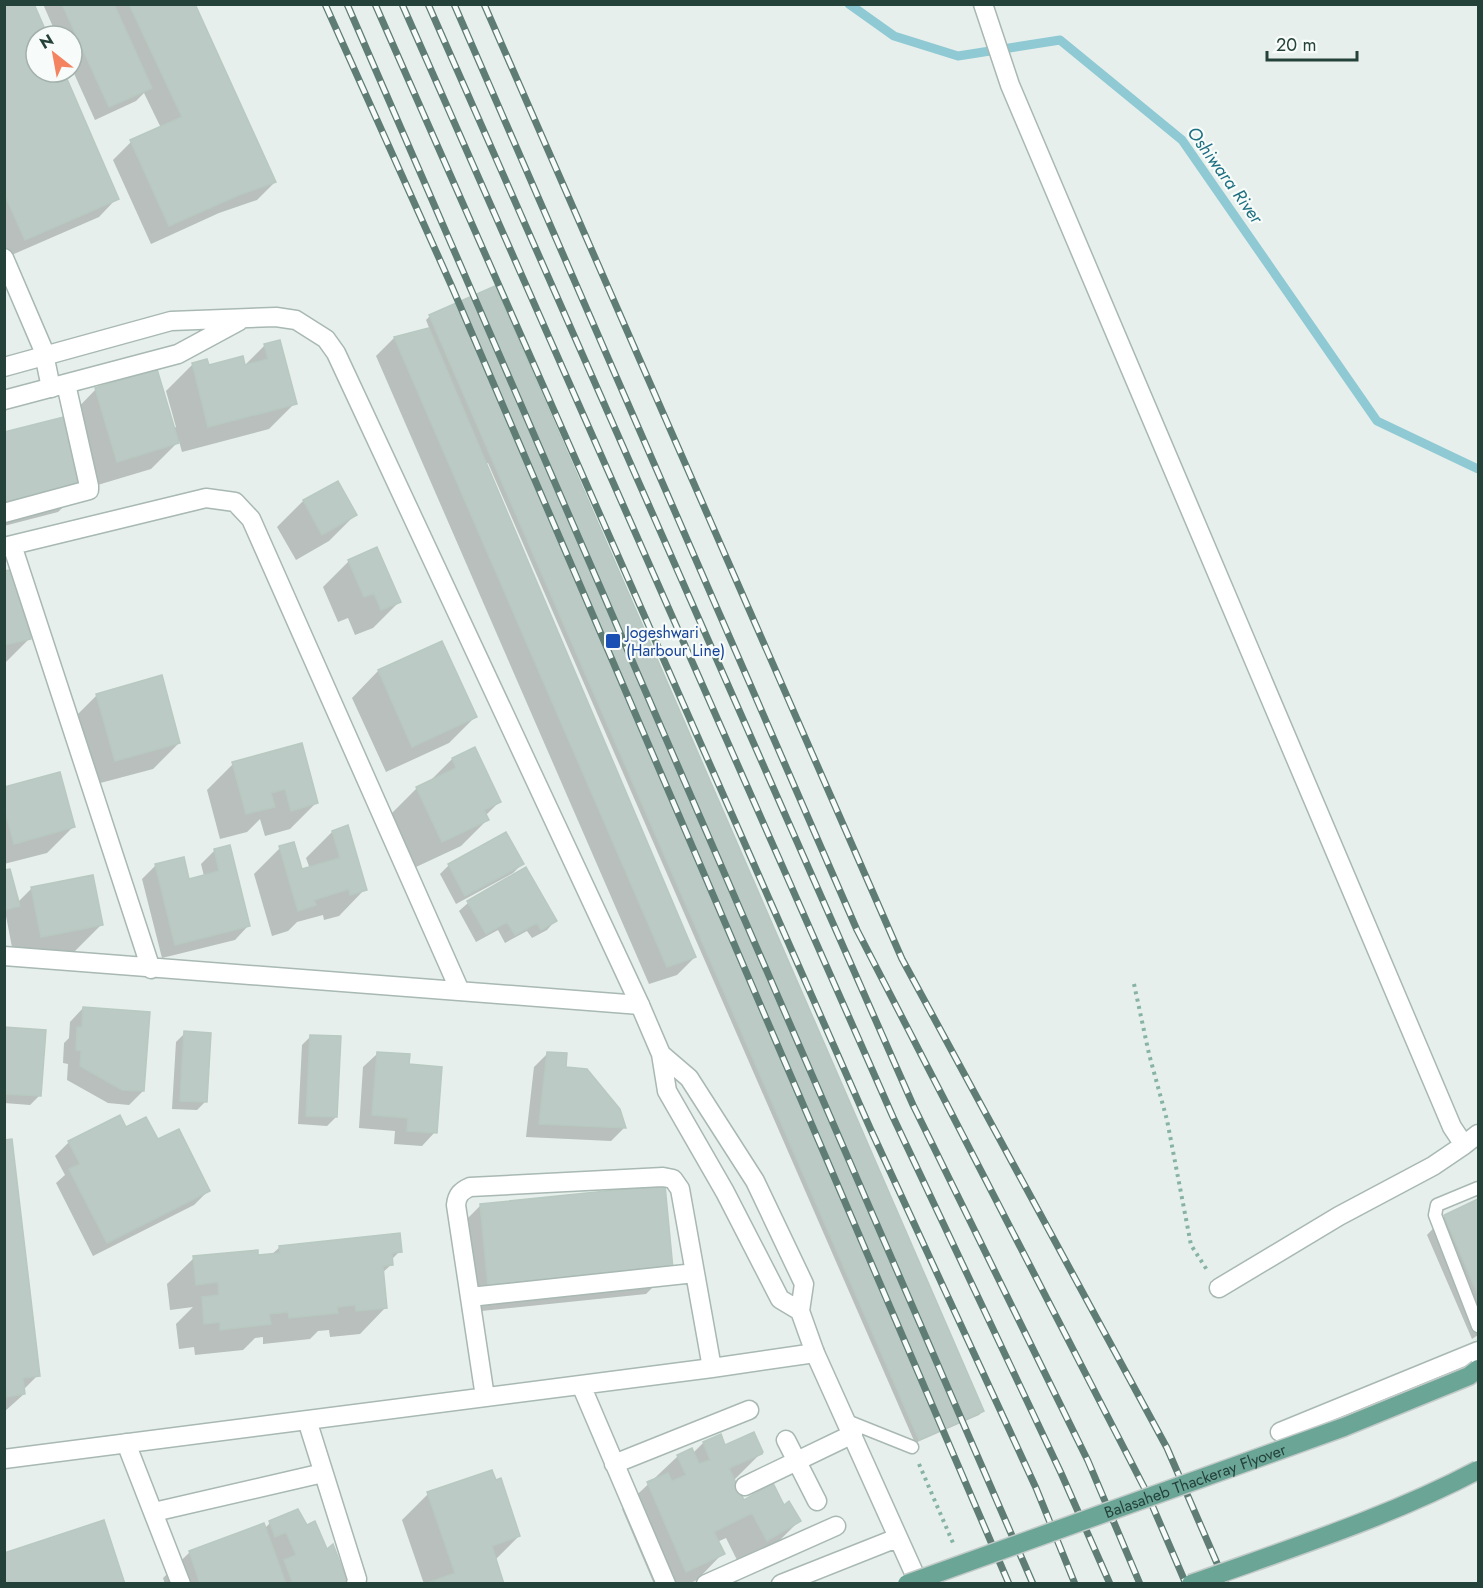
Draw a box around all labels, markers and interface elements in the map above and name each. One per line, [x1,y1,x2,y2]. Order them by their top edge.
north arrow [24,24,84,84]
scale bar [1267,24,1357,62]
text: N [35,28,58,55]
text: 20 m [1276,32,1316,58]
water label: Oshiwara River [1181,121,1270,230]
place label: Jogeshwari (Harbour Line) [624,621,725,662]
marker: Jogeshwari (Harbour Line) [604,632,622,650]
street label: Balasaheb Thackeray Flyover [1101,1437,1290,1524]

